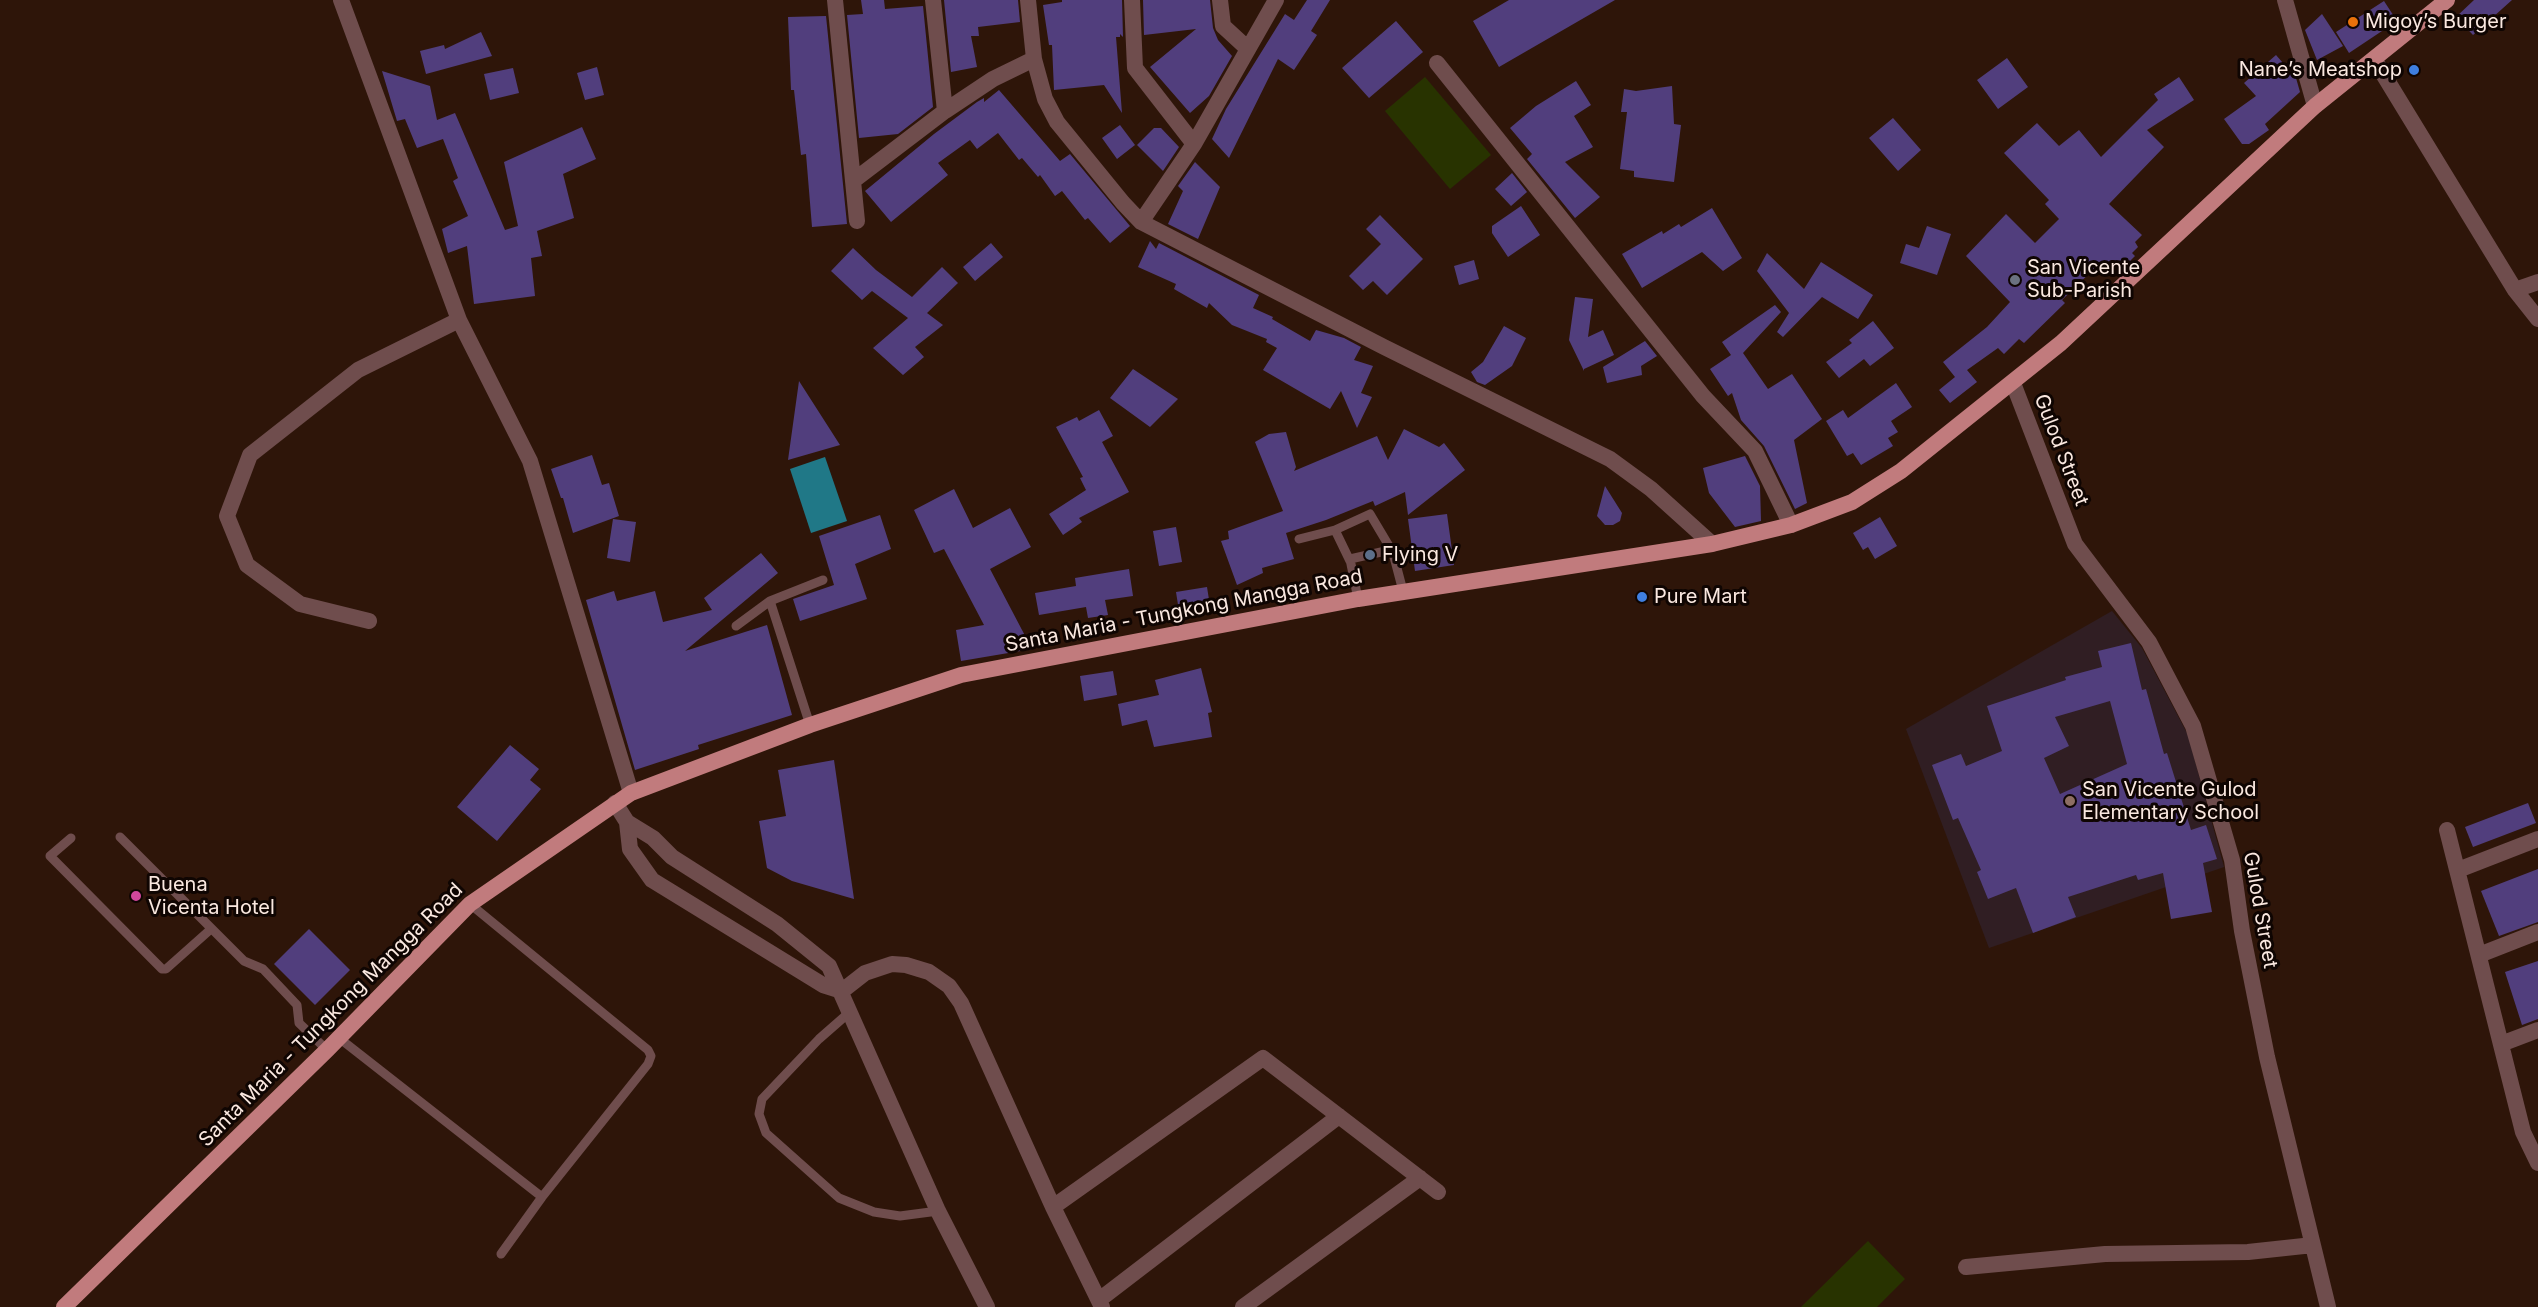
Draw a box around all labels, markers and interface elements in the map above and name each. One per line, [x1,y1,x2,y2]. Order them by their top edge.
place label: Migoy’s Burger [2365,10,2506,34]
marker: Migoy’s Burger [2346,15,2360,29]
place label: Nane’s Meatshop [2239,58,2402,82]
marker: Nane’s Meatshop [2407,63,2421,77]
place label: San Vicente Sub-Parish [2027,256,2140,303]
marker: San Vicente Sub-Parish [2008,273,2022,287]
street label: Gulod Street [2029,391,2093,509]
place label: Flying V [1382,543,1458,567]
marker: Flying V [1363,548,1377,562]
street label: Santa Maria - Tungkong Mangga Road [1003,565,1365,657]
place label: Pure Mart [1654,585,1747,609]
marker: Pure Mart [1635,590,1649,604]
place label: San Vicente Gulod Elementary School [2082,778,2259,825]
marker: San Vicente Gulod Elementary School [2063,794,2077,808]
street label: Gulod Street [2238,850,2282,970]
place label: Buena Vicenta Hotel [148,873,275,920]
street label: Santa Maria - Tungkong Mangga Road [194,878,468,1152]
marker: Buena Vicenta Hotel [129,889,143,903]

